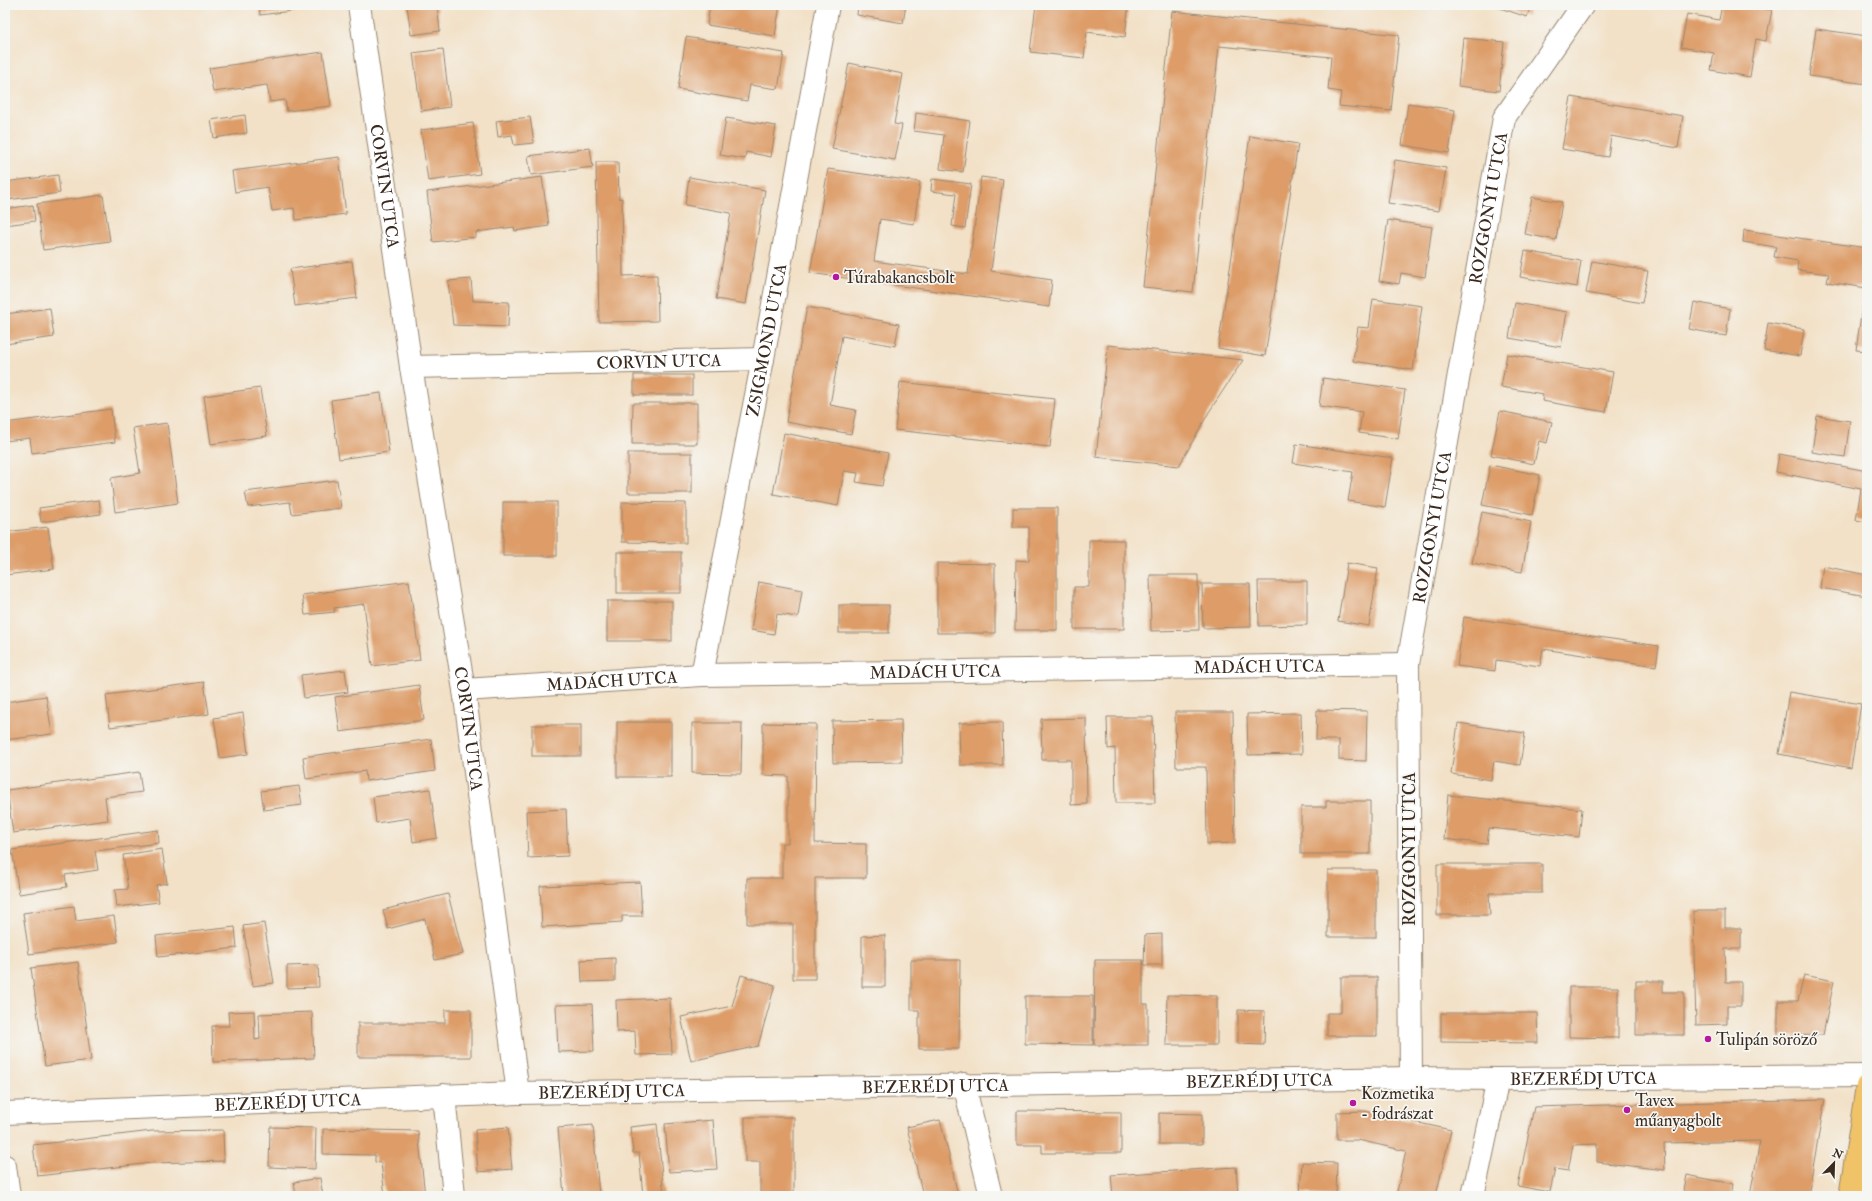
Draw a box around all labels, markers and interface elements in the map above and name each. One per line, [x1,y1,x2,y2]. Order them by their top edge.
street label: CORVIN UTCA [366,123,404,250]
street label: ROZGONYI UTCA [1464,130,1512,286]
street label: ZSIGMOND UTCA [742,261,791,419]
place label: Túrabakancsbolt [844,267,955,288]
marker: Túrabakancsbolt [831,272,841,282]
street label: CORVIN UTCA [596,349,722,373]
street label: ROZGONYI UTCA [1408,449,1456,605]
street label: MADÁCH UTCA [1194,655,1326,678]
street label: MADÁCH UTCA [870,660,1002,683]
street label: CORVIN UTCA [450,665,488,792]
street label: MADÁCH UTCA [545,666,678,695]
street label: ROZGONYI UTCA [1399,772,1420,926]
place label: Tulipán söröző [1716,1029,1818,1051]
marker: Tulipán söröző [1703,1034,1713,1044]
street label: BEZERÉDJ UTCA [1510,1067,1657,1090]
street label: BEZERÉDJ UTCA [1186,1069,1333,1092]
street label: BEZERÉDJ UTCA [862,1074,1009,1098]
street label: BEZERÉDJ UTCA [538,1080,685,1103]
place label: Kozmetika - fodrászat [1361,1083,1435,1124]
street label: BEZERÉDJ UTCA [214,1089,362,1115]
place label: Tavex műanyagbolt [1635,1090,1722,1132]
marker: Kozmetika - fodrászat [1348,1098,1358,1108]
marker: Tavex műanyagbolt [1622,1105,1632,1115]
north arrow [1814,1143,1854,1183]
text: N [1830,1146,1846,1163]

